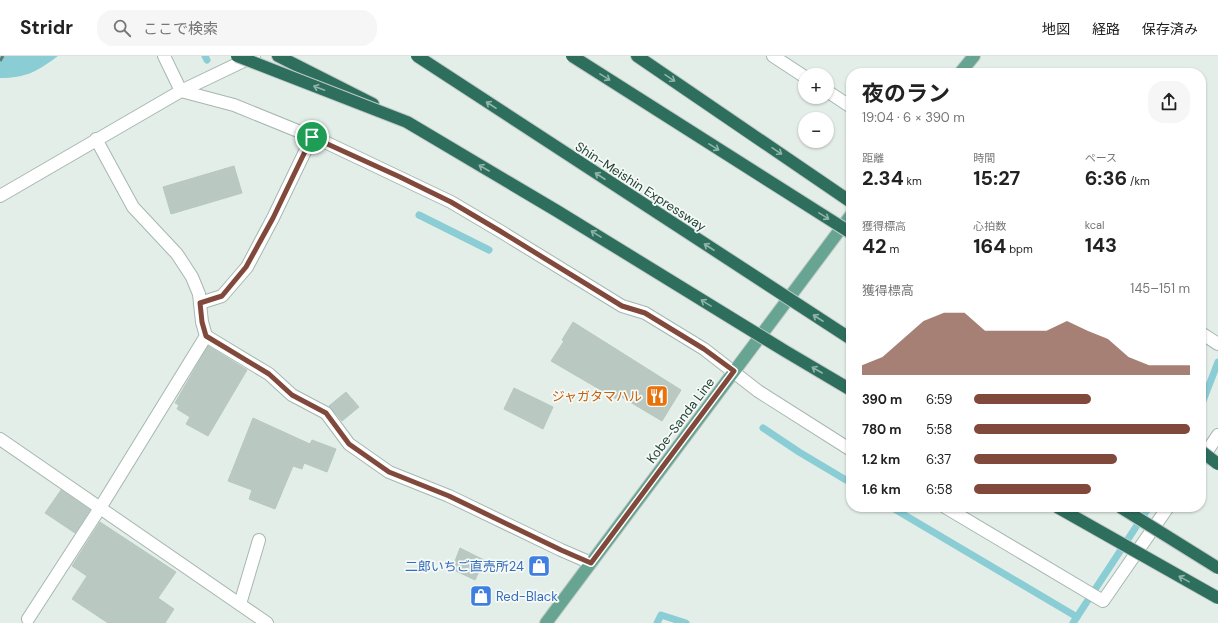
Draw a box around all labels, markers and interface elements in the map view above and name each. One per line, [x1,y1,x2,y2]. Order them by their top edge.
search box [97,10,377,46]
text: Stridr [20,15,73,40]
icon: search [111,17,133,39]
text: ここで検索 [143,19,218,39]
text: 地図 [1042,20,1070,38]
text: 経路 [1092,20,1120,38]
text: 保存済み [1142,20,1198,38]
map controls [798,68,834,148]
button: + [798,68,834,104]
one-way arrow [599,73,610,81]
one-way arrow [664,74,675,82]
text: 夜のラン [862,79,950,108]
button: share [1148,81,1190,123]
one-way arrow [313,83,325,91]
one-way arrow [486,100,497,109]
text: 19:04 · 6 × 390 m [862,109,965,126]
button: − [798,112,834,148]
pin [295,120,329,154]
icon: arrive [301,126,323,148]
street label: Shin-Meishin Expressway [572,138,709,235]
one-way arrow [708,143,720,151]
one-way arrow [772,147,783,155]
text: 距離 [862,151,884,165]
text: 時間 [973,151,995,165]
text: ペース [1085,151,1117,165]
one-way arrow [478,163,490,171]
text: 2.34 [862,165,904,191]
text: 15:27 [973,165,1020,191]
text: 6:36 [1085,165,1127,191]
one-way arrow [595,172,606,180]
text: km [904,174,922,188]
text: /km [1127,174,1150,188]
one-way arrow [818,213,830,221]
text: kcal [1085,218,1105,232]
text: 獲得標高 [862,219,906,233]
text: 心拍数 [973,219,1006,233]
one-way arrow [590,230,602,238]
text: 143 [1085,232,1117,258]
text: 42 [862,233,887,259]
text: 164 [973,233,1006,259]
text: m [887,242,899,256]
text: bpm [1006,242,1033,256]
one-way arrow [704,243,715,251]
text: 145–151 m [1130,280,1190,297]
text: 獲得標高 [862,282,914,299]
one-way arrow [700,298,712,306]
one-way arrow [813,314,824,322]
one-way arrow [811,366,823,374]
street label: Kobe-Sanda Line [643,374,718,467]
restaurant icon: ジャガタマハル [644,383,670,409]
place label: ジャガタマハル [552,388,642,405]
text: 390 m [862,391,902,408]
text: 6:59 [926,391,953,408]
text: 780 m [862,421,902,438]
text: 5:58 [926,421,952,438]
text: 1.2 km [862,451,900,468]
text: 6:37 [926,451,951,468]
text: 1.6 km [862,481,901,498]
text: 6:58 [926,481,953,498]
shop icon: 二郎いちご直売所24 [526,553,552,579]
place label: 二郎いちご直売所24 [405,558,524,575]
one-way arrow [1178,575,1190,582]
shop icon: Red-Black [468,583,494,609]
place label: Red-Black [496,588,558,605]

